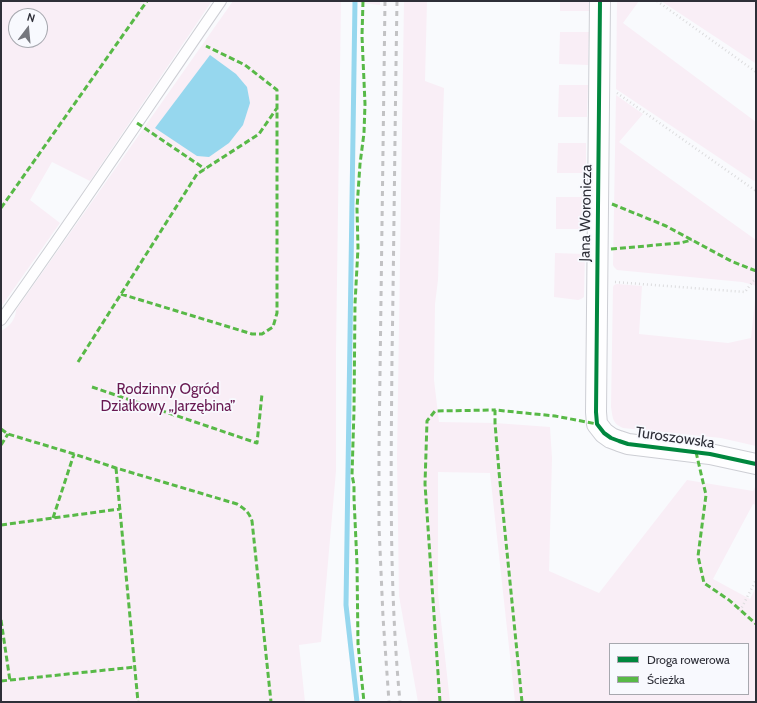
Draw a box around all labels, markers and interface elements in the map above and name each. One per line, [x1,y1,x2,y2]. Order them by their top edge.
north arrow [8,8,48,48]
text: N [25,10,37,25]
street label: Jana Woronicza [576,164,596,262]
park label: Rodzinny Ogród Działkowy „Jarzębina” [100,381,236,416]
street label: Turoszowska [634,424,716,452]
legend [609,643,749,695]
text: Droga rowerowa [647,652,730,667]
text: Ścieżka [647,672,685,687]

